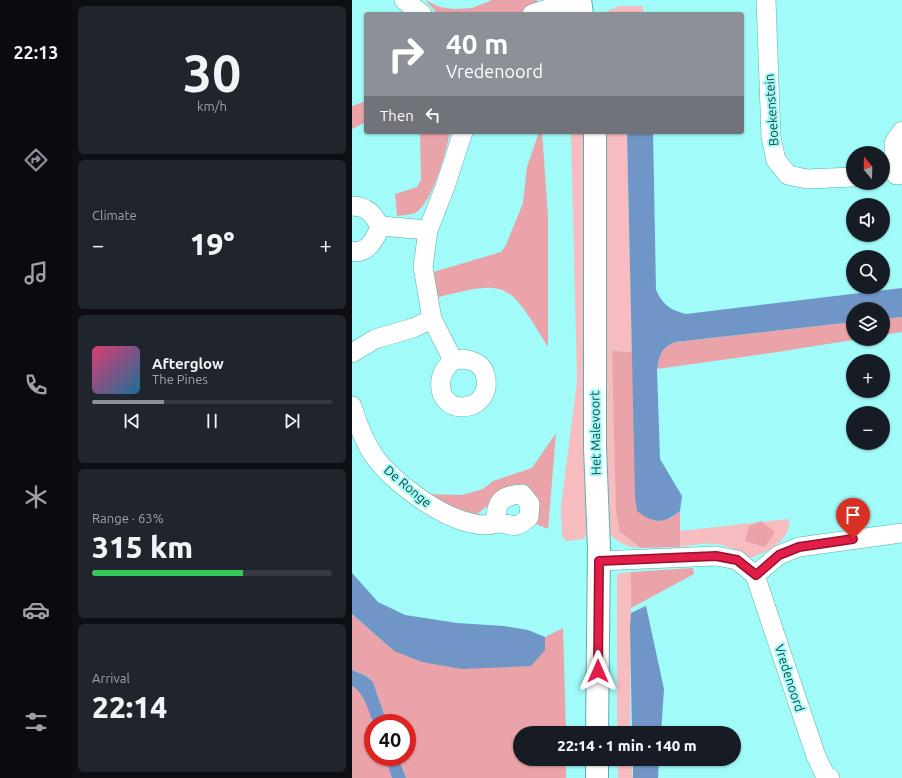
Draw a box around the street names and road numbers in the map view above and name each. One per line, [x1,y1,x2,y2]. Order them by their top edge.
street label: Boekenstein [761,73,781,147]
street label: Het Malevoort [587,391,603,475]
street label: De Ronge [382,462,434,510]
street label: Vredenoord [773,643,807,713]

